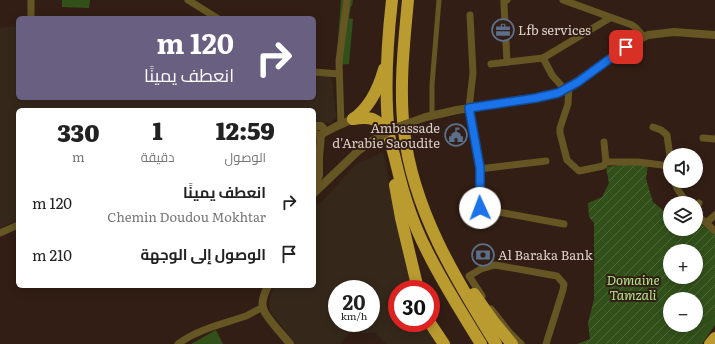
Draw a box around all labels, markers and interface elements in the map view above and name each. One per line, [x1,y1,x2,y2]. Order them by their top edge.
office icon: Lfb services [490,17,516,43]
place label: Lfb services [518,20,591,39]
text: 120 m [157,21,234,63]
pin [609,30,643,64]
icon: right [248,32,300,84]
icon: arrive [615,36,637,58]
text: انعطف يمينًا [144,61,234,88]
text: 1 [153,112,163,147]
text: 12:59 [216,112,275,147]
text: 330 [57,114,99,149]
place label: Ambassade d'Arabie Saoudite [332,118,440,152]
public building icon: Ambassade d'Arabie Saoudite [443,122,469,148]
text: m [72,147,85,166]
text: دقيقة [141,147,175,166]
text: الوصول [225,147,266,166]
map controls [663,148,703,332]
button: sound [663,148,703,188]
text: انعطف يمينًا [183,180,266,203]
position arrow [459,187,501,229]
text: 120 m [32,191,72,214]
icon: right [278,191,300,213]
button: layers [663,196,703,236]
text: Chemin Doudou Mokhtar [107,207,266,226]
text: الوصول إلى الوجهة [140,242,266,265]
bank icon: Al Baraka Bank [470,242,496,268]
text: 210 m [32,243,72,266]
icon: arrive [278,243,300,265]
button: + [663,244,703,284]
place label: Al Baraka Bank [498,245,594,264]
park label: Domaine Tamzali [606,270,660,304]
speed limit sign: 30 [388,280,440,332]
text: 20 [342,286,366,316]
button: − [663,292,703,332]
text: km/h [341,308,367,323]

